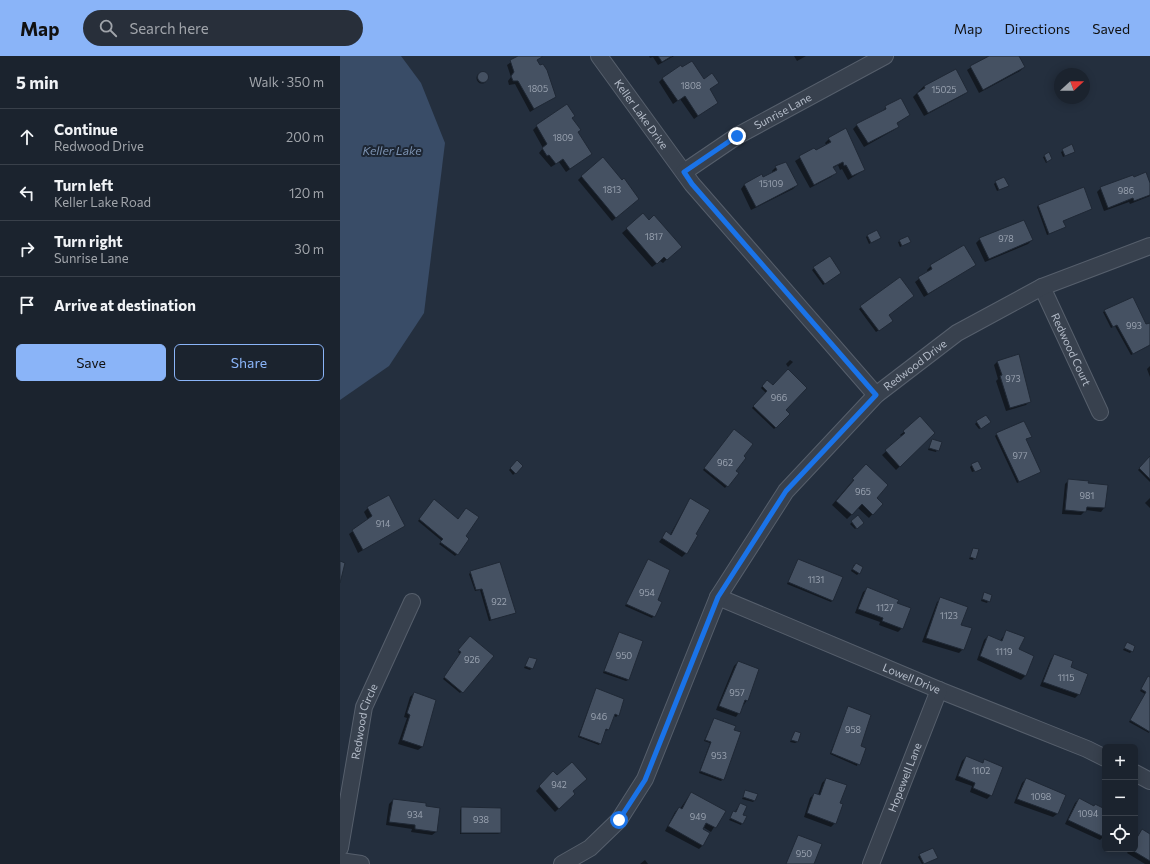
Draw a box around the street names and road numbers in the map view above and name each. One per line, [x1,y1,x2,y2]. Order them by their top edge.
street label: Keller Lake Drive [612,77,672,152]
street label: Sunrise Lane [752,90,814,132]
street label: Redwood Court [1049,311,1094,388]
street label: Redwood Drive [881,336,949,393]
street label: Lowell Drive [881,660,943,696]
street label: Redwood Circle [348,681,380,760]
street label: Hopewell Lane [885,740,924,814]

